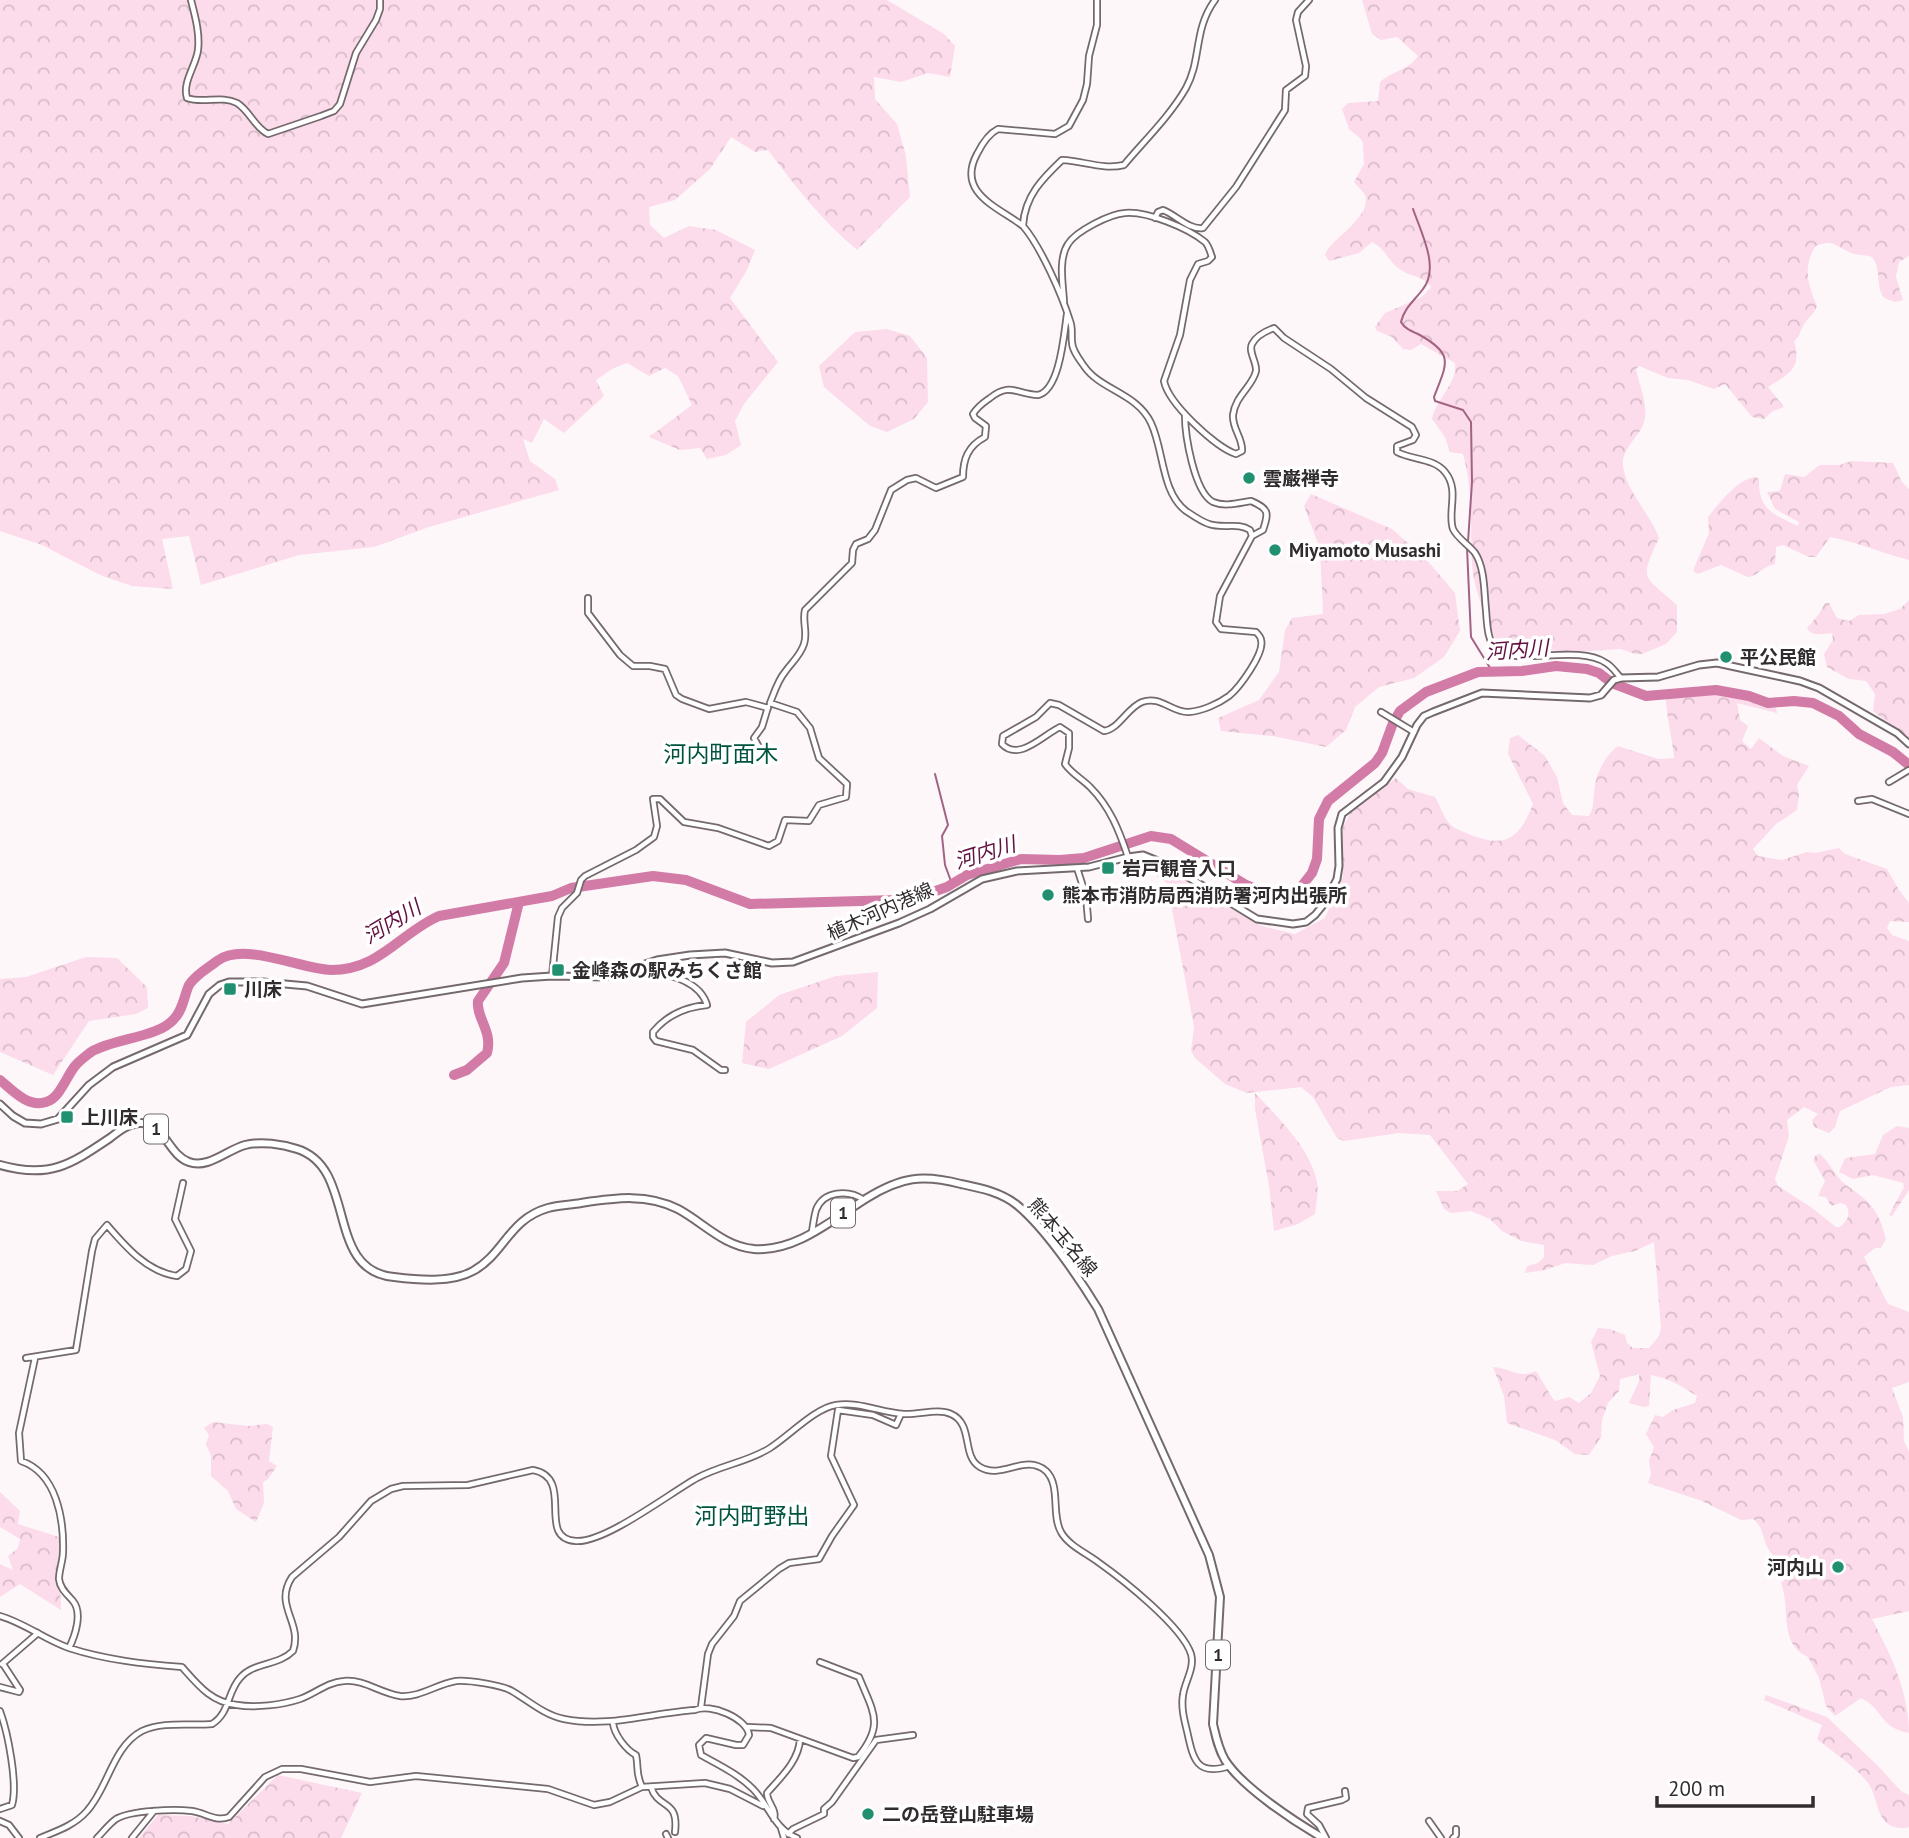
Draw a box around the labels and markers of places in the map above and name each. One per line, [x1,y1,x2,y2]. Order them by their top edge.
place label: 雲巌禅寺 [1263,466,1339,490]
marker: 雲巌禅寺 [1241,470,1257,486]
place label: Miyamoto Musashi [1289,538,1441,562]
marker: Miyamoto Musashi [1267,542,1283,558]
place label: 平公民館 [1740,645,1816,669]
marker: 平公民館 [1718,649,1734,665]
place label: 岩戸観音入口 [1122,856,1236,880]
marker: 岩戸観音入口 [1100,860,1116,876]
place label: 熊本市消防局西消防署河内出張所 [1062,883,1347,907]
marker: 熊本市消防局西消防署河内出張所 [1040,887,1056,903]
place label: 金峰森の駅みちくさ館 [572,958,762,982]
marker: 金峰森の駅みちくさ館 [550,962,566,978]
place label: 川床 [244,977,282,1001]
marker: 川床 [222,981,238,997]
place label: 上川床 [81,1105,138,1129]
marker: 上川床 [59,1109,75,1125]
place label: 河内山 [1767,1555,1824,1579]
marker: 河内山 [1830,1559,1846,1575]
place label: 二の岳登山駐車場 [882,1802,1034,1826]
marker: 二の岳登山駐車場 [860,1806,876,1822]

